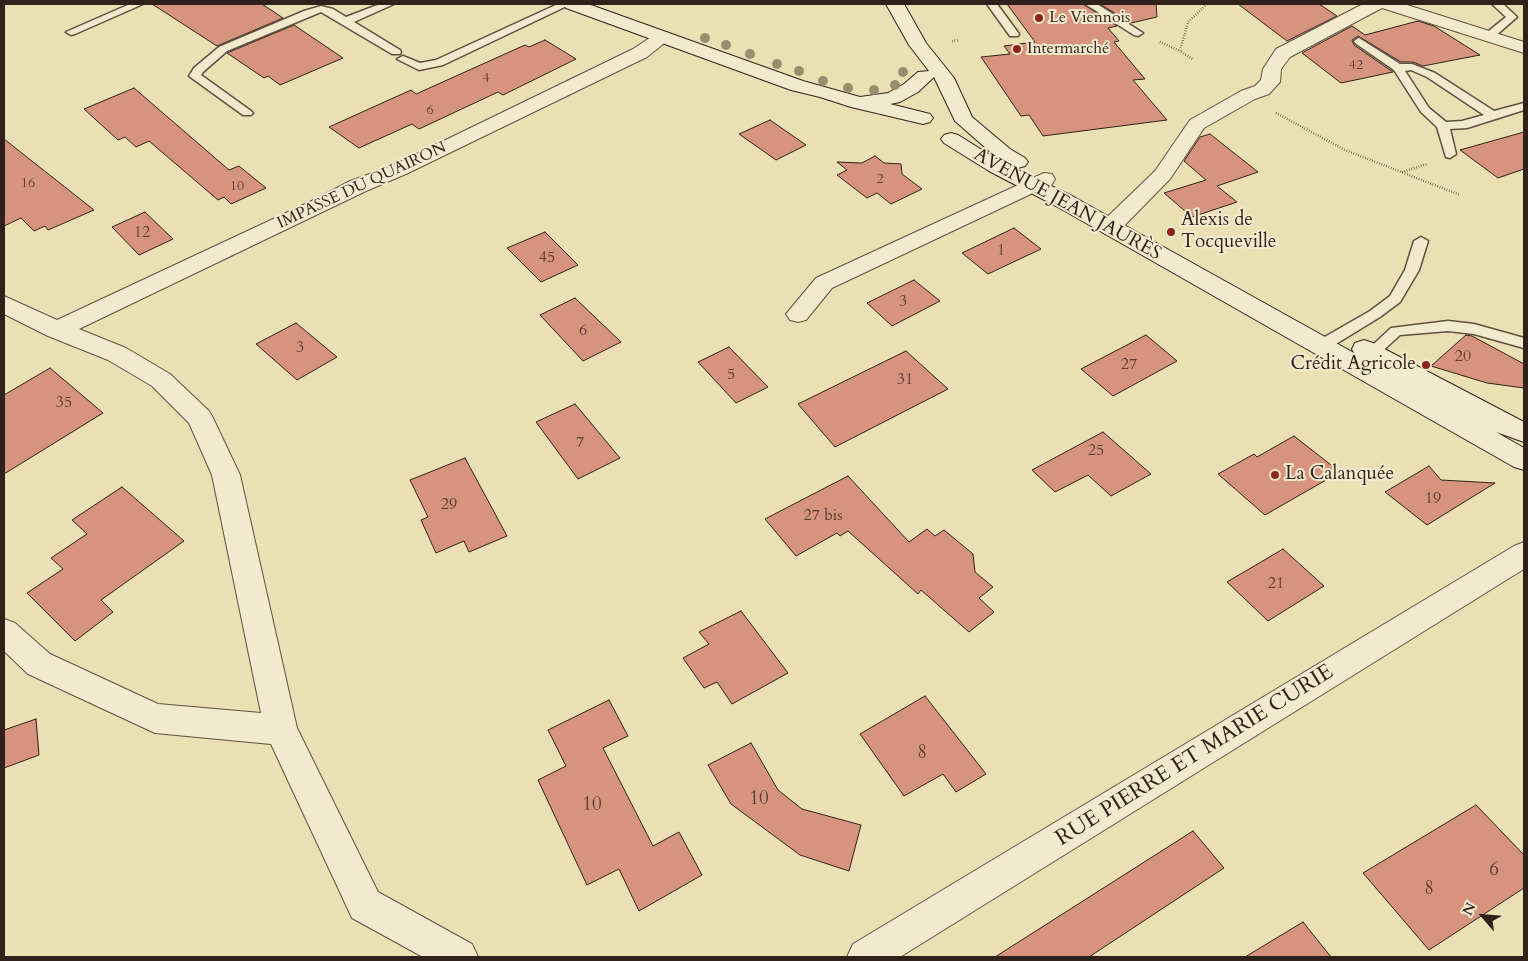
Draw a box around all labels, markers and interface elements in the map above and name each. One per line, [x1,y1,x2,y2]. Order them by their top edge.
place label: Le Viennois [1049,8,1130,28]
marker: Le Viennois [1033,12,1045,24]
place label: Intermarché [1027,39,1109,59]
marker: Intermarché [1011,43,1023,55]
house number: 42 [1349,58,1363,74]
house number: 4 [482,71,490,87]
house number: 6 [426,103,434,119]
street label: IMPASSE DU QUAIRON [274,138,450,234]
street label: AVENUE JEAN JAURÈS [969,144,1165,266]
house number: 2 [876,172,884,188]
house number: 16 [21,176,35,192]
house number: 10 [230,179,244,195]
place label: Alexis de Tocqueville [1181,210,1276,254]
house number: 12 [134,223,150,243]
marker: Alexis de Tocqueville [1165,226,1177,238]
house number: 1 [997,241,1005,261]
house number: 45 [539,248,555,268]
house number: 3 [899,292,907,312]
house number: 6 [579,321,587,341]
house number: 3 [296,338,304,358]
house number: 20 [1455,347,1471,367]
place label: Crédit Agricole [1291,354,1416,376]
house number: 27 [1121,355,1137,375]
marker: Crédit Agricole [1420,359,1432,371]
house number: 5 [727,365,735,385]
house number: 31 [897,370,913,390]
house number: 35 [56,393,72,413]
house number: 7 [576,433,584,453]
house number: 25 [1088,441,1104,461]
place label: La Calanquée [1285,464,1394,486]
marker: La Calanquée [1269,469,1281,481]
house number: 19 [1425,489,1441,509]
house number: 29 [441,495,457,515]
house number: 27 bis [803,506,843,526]
house number: 21 [1268,574,1284,594]
street label: RUE PIERRE ET MARIE CURIE [1051,659,1339,853]
house number: 8 [917,743,927,765]
house number: 10 [749,789,769,811]
house number: 10 [582,795,602,817]
house number: 6 [1489,860,1499,882]
house number: 8 [1424,879,1434,901]
north arrow [1458,891,1508,941]
text: N [1458,899,1480,919]

